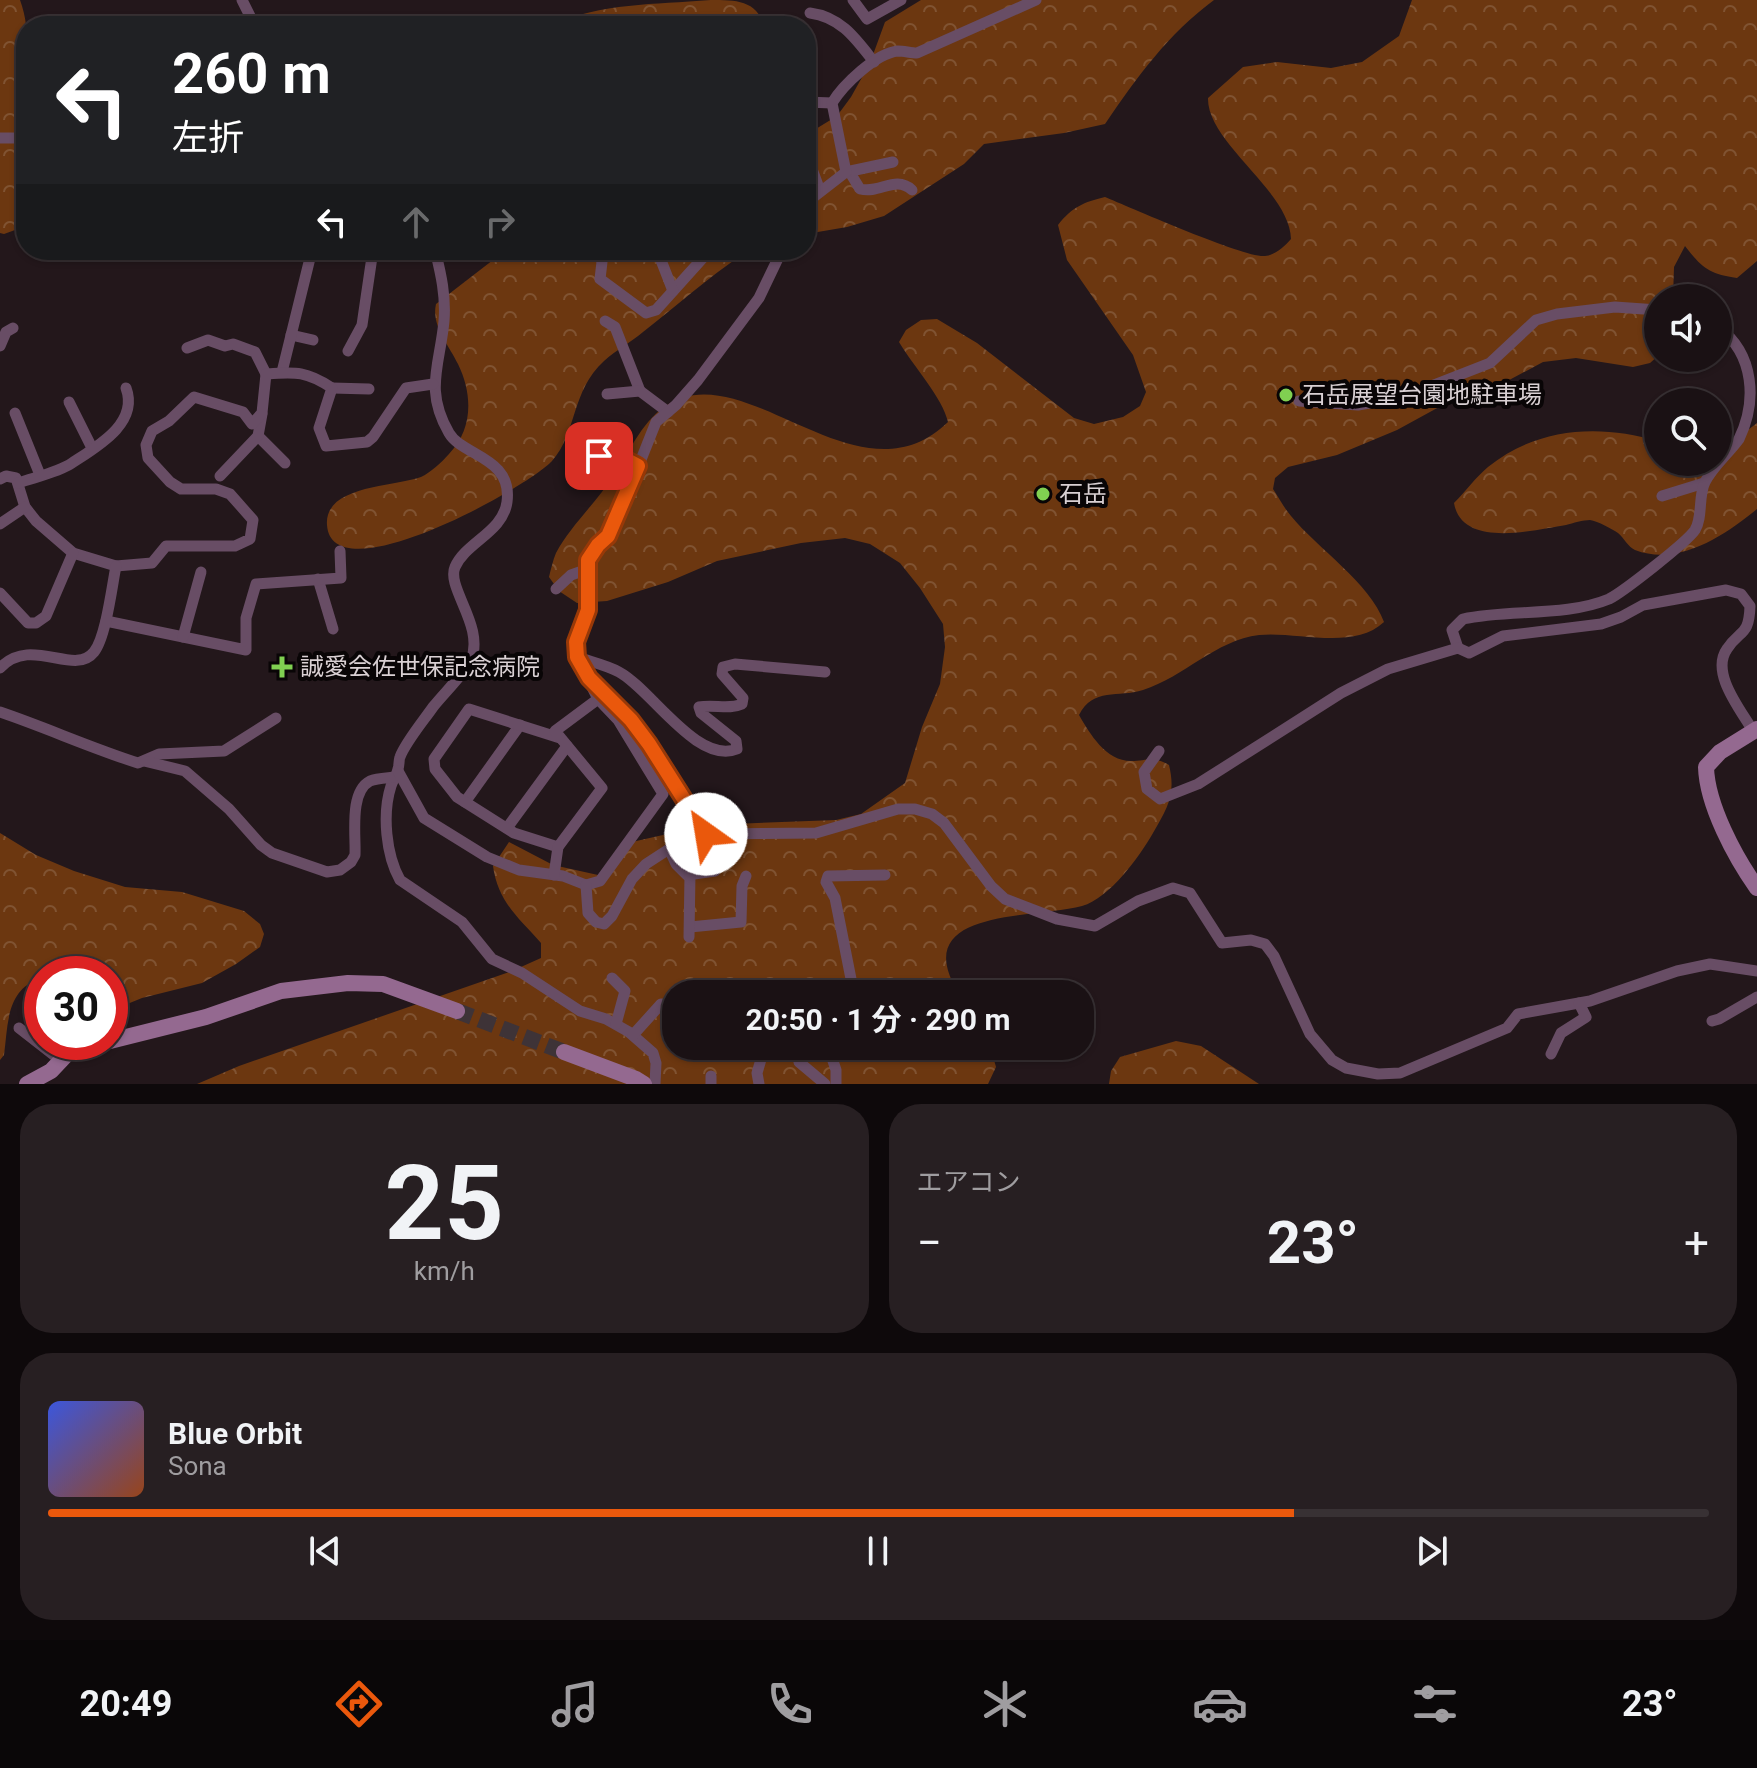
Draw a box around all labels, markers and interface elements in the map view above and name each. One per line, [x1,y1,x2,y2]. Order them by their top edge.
text: 260 m [172,41,331,107]
icon: left [40,48,144,152]
text: 左折 [172,117,244,159]
icon: left [310,200,354,244]
icon: ahead [394,200,438,244]
icon: right [478,200,522,244]
map controls [1644,284,1732,476]
button: sound [1644,284,1732,372]
place label: 石岳展望台園地駐車場 [1302,381,1542,409]
marker: 石岳展望台園地駐車場 [1277,386,1295,404]
button: search [1644,388,1732,476]
pin [565,422,633,490]
icon: arrive [577,434,621,478]
place label: 石岳 [1059,480,1107,508]
marker: 石岳 [1034,485,1052,503]
place label: 誠愛会佐世保記念病院 [300,653,540,681]
marker: 誠愛会佐世保記念病院 [271,656,293,678]
position arrow [664,792,748,876]
speed limit sign: 30 [24,956,128,1060]
text: 20:50 · 1 分 · 290 m [746,1002,1010,1037]
text: 25 [385,1143,504,1264]
text: エアコン [917,1167,1021,1197]
text: 23° [1267,1207,1359,1278]
text: − [917,1217,942,1269]
text: + [1684,1217,1709,1269]
text: km/h [414,1256,475,1286]
text: Blue Orbit [168,1416,302,1451]
text: Sona [168,1451,227,1481]
icon: previous [303,1529,347,1573]
icon: pause [856,1529,900,1573]
icon: next [1410,1529,1454,1573]
icon: directions [331,1676,387,1732]
icon: music [547,1676,603,1732]
icon: phone [762,1676,818,1732]
icon: climate [977,1676,1033,1732]
icon: car [1192,1676,1248,1732]
icon: filters [1407,1676,1463,1732]
text: 20:49 [80,1683,172,1725]
text: 23° [1622,1683,1677,1725]

